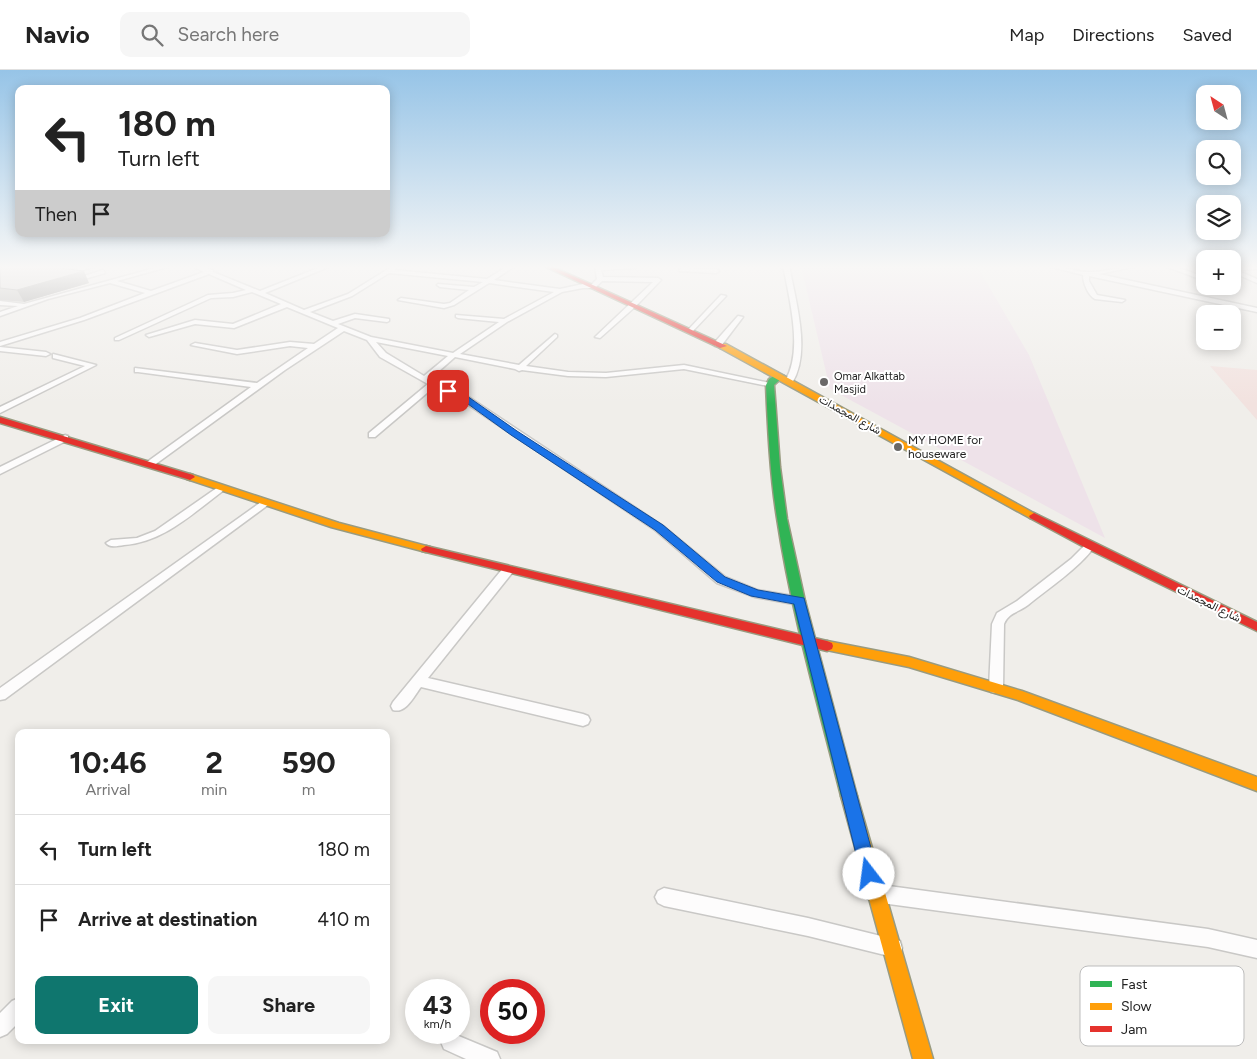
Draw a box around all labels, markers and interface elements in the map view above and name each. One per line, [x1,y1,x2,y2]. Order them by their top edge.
search box [120,12,470,57]
text: Navio [25,20,90,49]
icon: search [138,21,166,49]
text: Search here [178,23,279,46]
text: Map [1009,24,1044,46]
text: Directions [1072,24,1154,46]
text: Saved [1182,24,1232,46]
north arrow [1196,85,1241,130]
map controls [1196,85,1241,350]
text: 180 m [118,103,216,145]
icon: left [35,105,100,170]
button: search [1196,140,1241,185]
text: Turn left [118,145,200,172]
button: layers [1196,195,1241,240]
icon: arrive [87,200,115,228]
text: Then [35,203,77,226]
button: + [1196,250,1241,295]
button: − [1196,305,1241,350]
pin [427,370,469,412]
place label: Omar Alkattab Masjid [834,370,905,396]
marker: Omar Alkattab Masjid [818,376,830,388]
icon: arrive [434,377,462,405]
street label: شارع المجمدات [816,393,883,438]
place label: MY HOME for houseware [908,433,982,461]
marker: MY HOME for houseware [892,441,904,453]
street label: شارع المجمدات [1175,583,1243,626]
text: 10:46 [69,744,147,781]
text: 2 [205,744,223,781]
text: 590 [281,744,336,781]
text: Arrival [85,780,131,799]
text: min [201,780,227,799]
text: m [302,780,315,799]
icon: left [35,836,63,864]
text: Turn left [78,838,152,861]
text: 180 m [317,838,370,861]
position arrow [842,847,894,899]
icon: arrive [35,906,63,934]
text: Arrive at destination [78,908,257,931]
text: 410 m [317,908,370,931]
legend [1080,966,1244,1046]
button: Exit [35,976,198,1034]
button: Share [208,976,370,1034]
text: Fast [1121,976,1147,993]
speed limit sign: 50 [480,979,545,1044]
text: 43 [423,990,452,1020]
text: Slow [1121,998,1152,1015]
text: km/h [424,1017,451,1031]
text: Jam [1121,1021,1147,1038]

